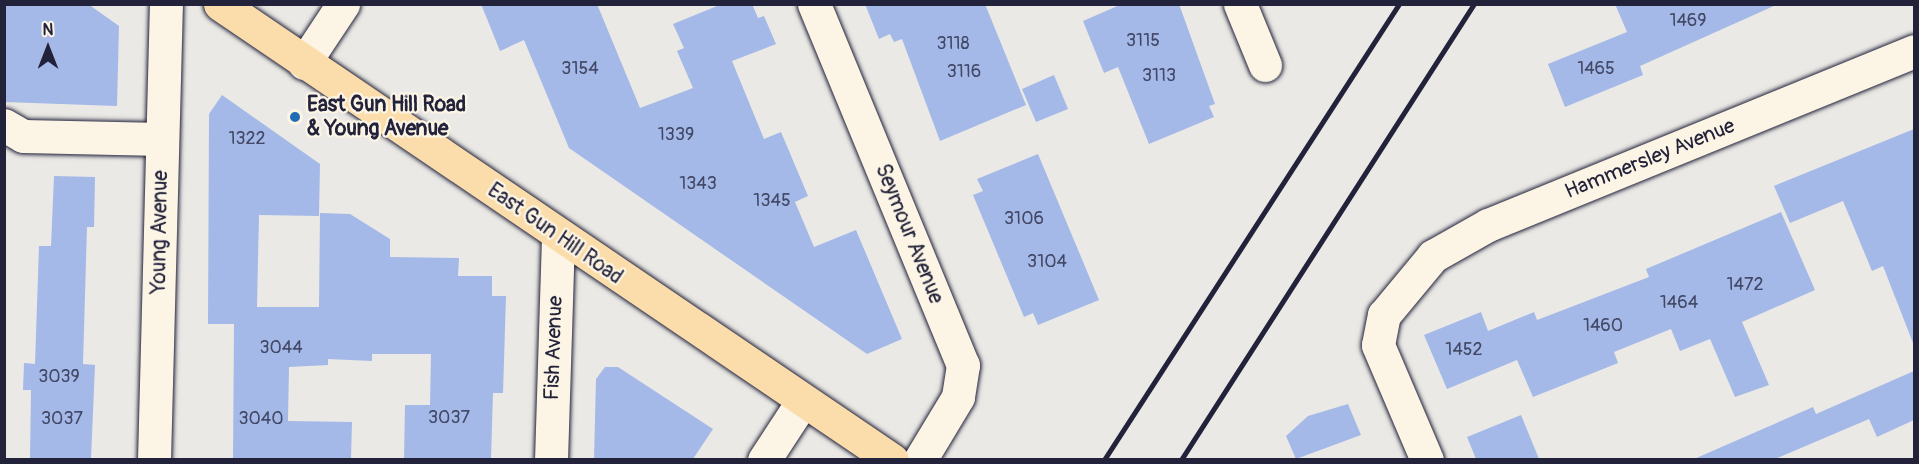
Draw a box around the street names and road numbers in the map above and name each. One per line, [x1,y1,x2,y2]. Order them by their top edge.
street label: Hammersley Avenue [1561,113,1739,205]
street label: Seymour Avenue [869,160,949,308]
street label: Young Avenue [146,170,174,294]
street label: East Gun Hill Road [483,178,627,290]
street label: Fish Avenue [540,295,568,401]

